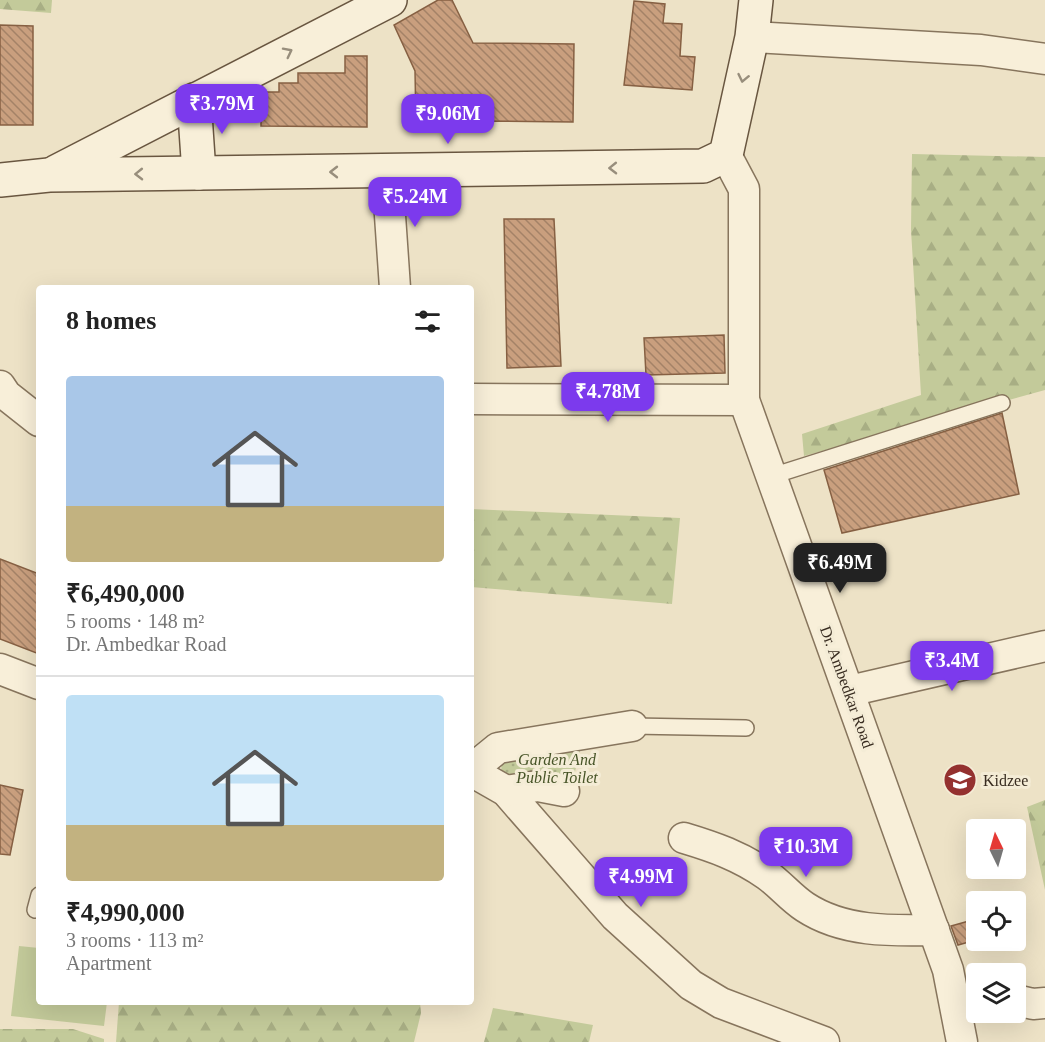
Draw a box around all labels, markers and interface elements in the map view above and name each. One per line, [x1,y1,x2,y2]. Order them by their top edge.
one-way arrow [281,48,292,60]
one-way arrow [737,73,750,83]
pin: ₹3.79M [173,84,271,135]
text: ₹3.79M [189,92,255,114]
pin: ₹9.06M [399,94,497,145]
text: ₹9.06M [415,102,481,124]
one-way arrow [608,162,617,174]
one-way arrow [329,166,338,178]
one-way arrow [134,168,143,180]
pin: ₹5.24M [366,177,464,228]
text: ₹5.24M [382,185,448,207]
icon: filters [411,305,444,338]
text: 8 homes [66,306,156,335]
pin: ₹4.78M [559,372,657,423]
text: ₹4.78M [575,380,641,402]
icon: home [201,415,309,523]
pin: ₹6.49M [791,543,889,594]
text: ₹6.49M [807,551,873,573]
text: ₹6,490,000 [66,579,185,608]
text: 5 rooms · 148 m² [66,610,204,632]
street label: Dr. Ambedkar Road [817,624,877,750]
text: Dr. Ambedkar Road [66,633,227,655]
pin: ₹3.4M [910,641,994,692]
text: ₹3.4M [924,649,980,671]
icon: home [201,734,309,842]
park label: Garden And Public Toilet [515,751,598,786]
school or university icon: Kidzee [942,762,978,798]
place label: Kidzee [983,772,1028,789]
north arrow [966,819,1026,879]
map controls [966,819,1026,1023]
pin: ₹10.3M [757,827,855,878]
text: ₹10.3M [773,835,839,857]
pin: ₹4.99M [592,857,690,908]
text: ₹4.99M [608,865,674,887]
button: locate [966,891,1026,951]
text: ₹4,990,000 [66,898,185,927]
text: 3 rooms · 113 m² [66,929,203,951]
text: Apartment [66,952,152,974]
button: layers [966,963,1026,1023]

